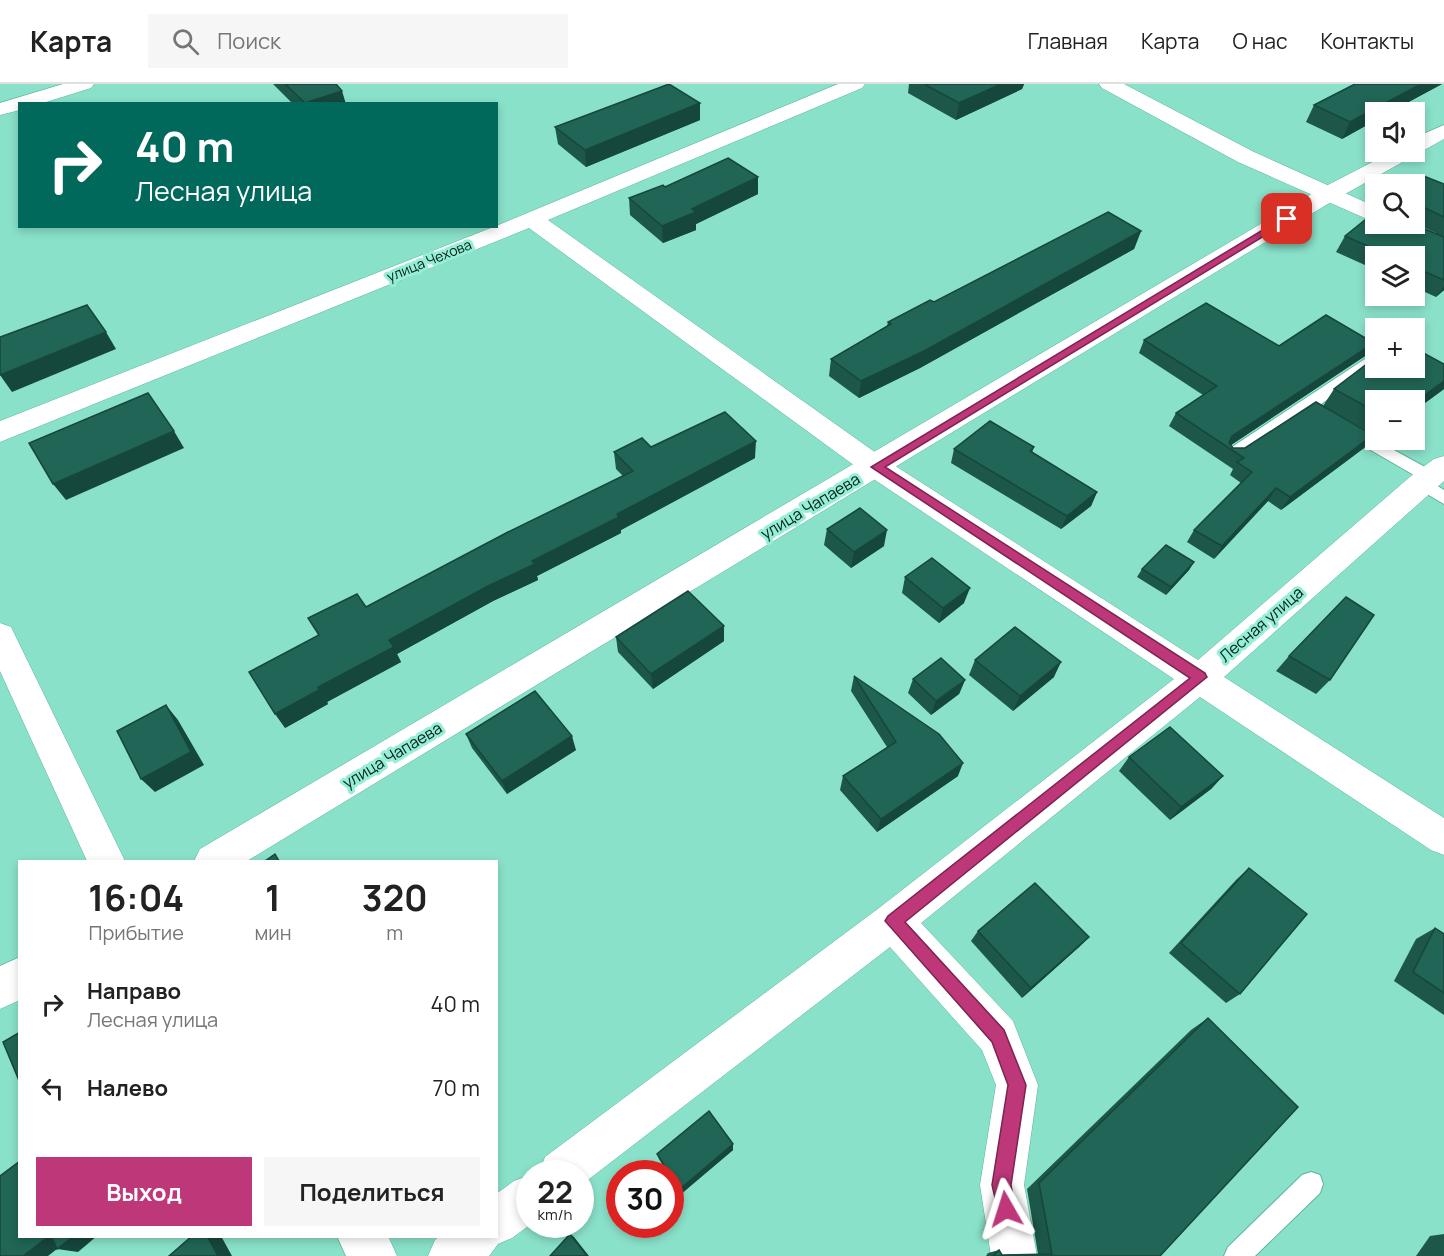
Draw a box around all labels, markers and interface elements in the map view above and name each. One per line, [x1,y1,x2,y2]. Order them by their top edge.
search box [148,14,568,68]
text: Карта [30,22,112,60]
icon: search [169,25,202,58]
text: Поиск [217,26,281,56]
text: Главная [1028,27,1108,55]
text: Карта [1141,27,1199,55]
text: О нас [1232,27,1288,55]
text: Контакты [1321,27,1414,55]
map controls [1365,102,1425,450]
button: sound [1365,102,1425,162]
text: 40 m [135,117,234,175]
icon: right [36,126,114,204]
text: Лесная улица [135,172,312,209]
button: search [1365,174,1425,234]
pin [1261,193,1312,244]
icon: arrive [1270,202,1303,235]
street label: улица Чехова [384,234,474,286]
button: layers [1365,246,1425,306]
button: + [1365,318,1425,378]
button: − [1365,390,1425,450]
street label: улица Чапаева [756,468,864,544]
street label: Лесная улица [1214,581,1308,667]
street label: улица Чапаева [338,717,446,793]
text: 16:04 [88,873,184,922]
text: 1 [265,873,281,922]
text: 320 [362,873,428,922]
text: Прибытие [89,919,184,946]
text: мин [254,919,292,946]
text: m [386,919,403,946]
text: Направо [87,976,181,1006]
icon: right [36,988,69,1021]
text: 40 m [431,989,480,1019]
text: Лесная улица [87,1006,218,1033]
icon: left [36,1072,69,1105]
text: Налево [87,1073,168,1103]
text: 70 m [432,1073,480,1103]
button: Выход [36,1157,252,1226]
button: Поделиться [264,1157,480,1226]
speed limit sign: 30 [606,1160,684,1238]
text: 22 [537,1171,573,1212]
position arrow [974,1177,1038,1241]
text: km/h [538,1204,572,1225]

